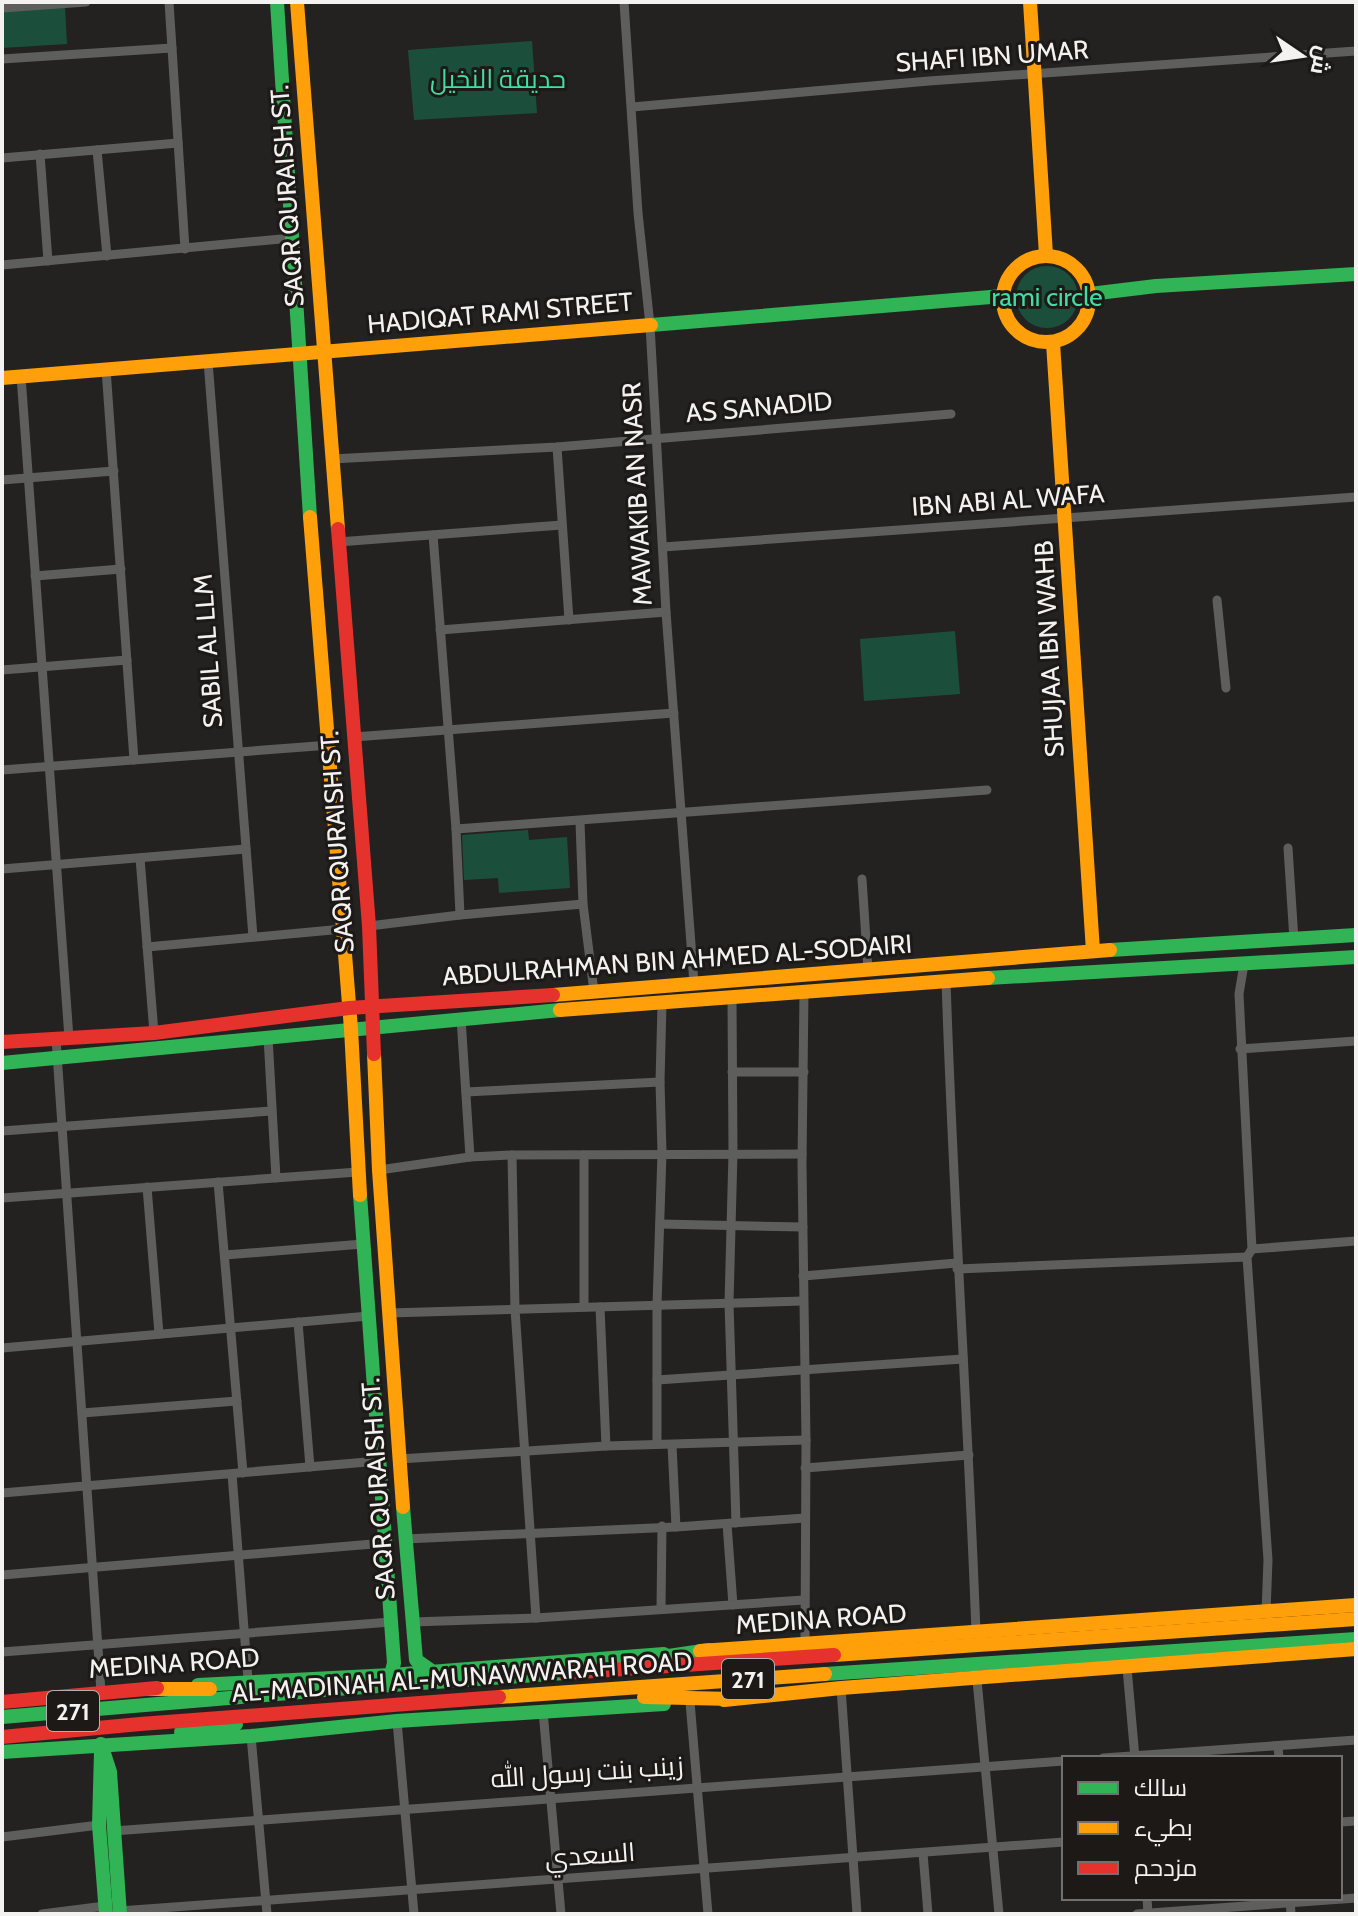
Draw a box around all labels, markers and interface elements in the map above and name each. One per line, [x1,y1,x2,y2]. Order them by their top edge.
north arrow [1262,16,1342,96]
street label: SHAFI IBN UMAR [894,33,1090,79]
text: ش [1305,44,1337,77]
park label: حديقة النخيل [430,63,566,95]
street label: SAQR QURAISH ST. [263,84,311,308]
park label: rami circle [992,281,1103,313]
street label: HADIQAT RAMI STREET [366,285,634,341]
street label: MAWAKIB AN NASR [615,381,659,607]
street label: AS SANADID [684,385,834,429]
street label: IBN ABI AL WAFA [911,477,1105,523]
street label: SHUJAA IBN WAHB [1027,540,1071,758]
street label: SABIL AL LLM [187,573,229,729]
street label: SAQR QURAISH ST. [313,730,361,954]
street label: ABDULRAHMAN BIN AHMED AL-SODAIRI [441,928,913,992]
street label: SAQR QURAISH ST. [354,1377,402,1601]
street label: MEDINA ROAD [734,1597,908,1641]
street label: MEDINA ROAD [87,1641,261,1685]
street label: AL-MADINAH AL-MUNAWWARAH ROAD [231,1645,693,1709]
road number: 271 [722,1659,774,1699]
road number: 271 [47,1691,99,1731]
street label: زينب بنت رسول الله [489,1748,684,1795]
legend [1062,1756,1342,1900]
text: سالك [1134,1773,1187,1802]
text: بطيء [1134,1813,1193,1847]
street label: السعدي [544,1836,636,1878]
text: مزدحم [1134,1853,1197,1884]

